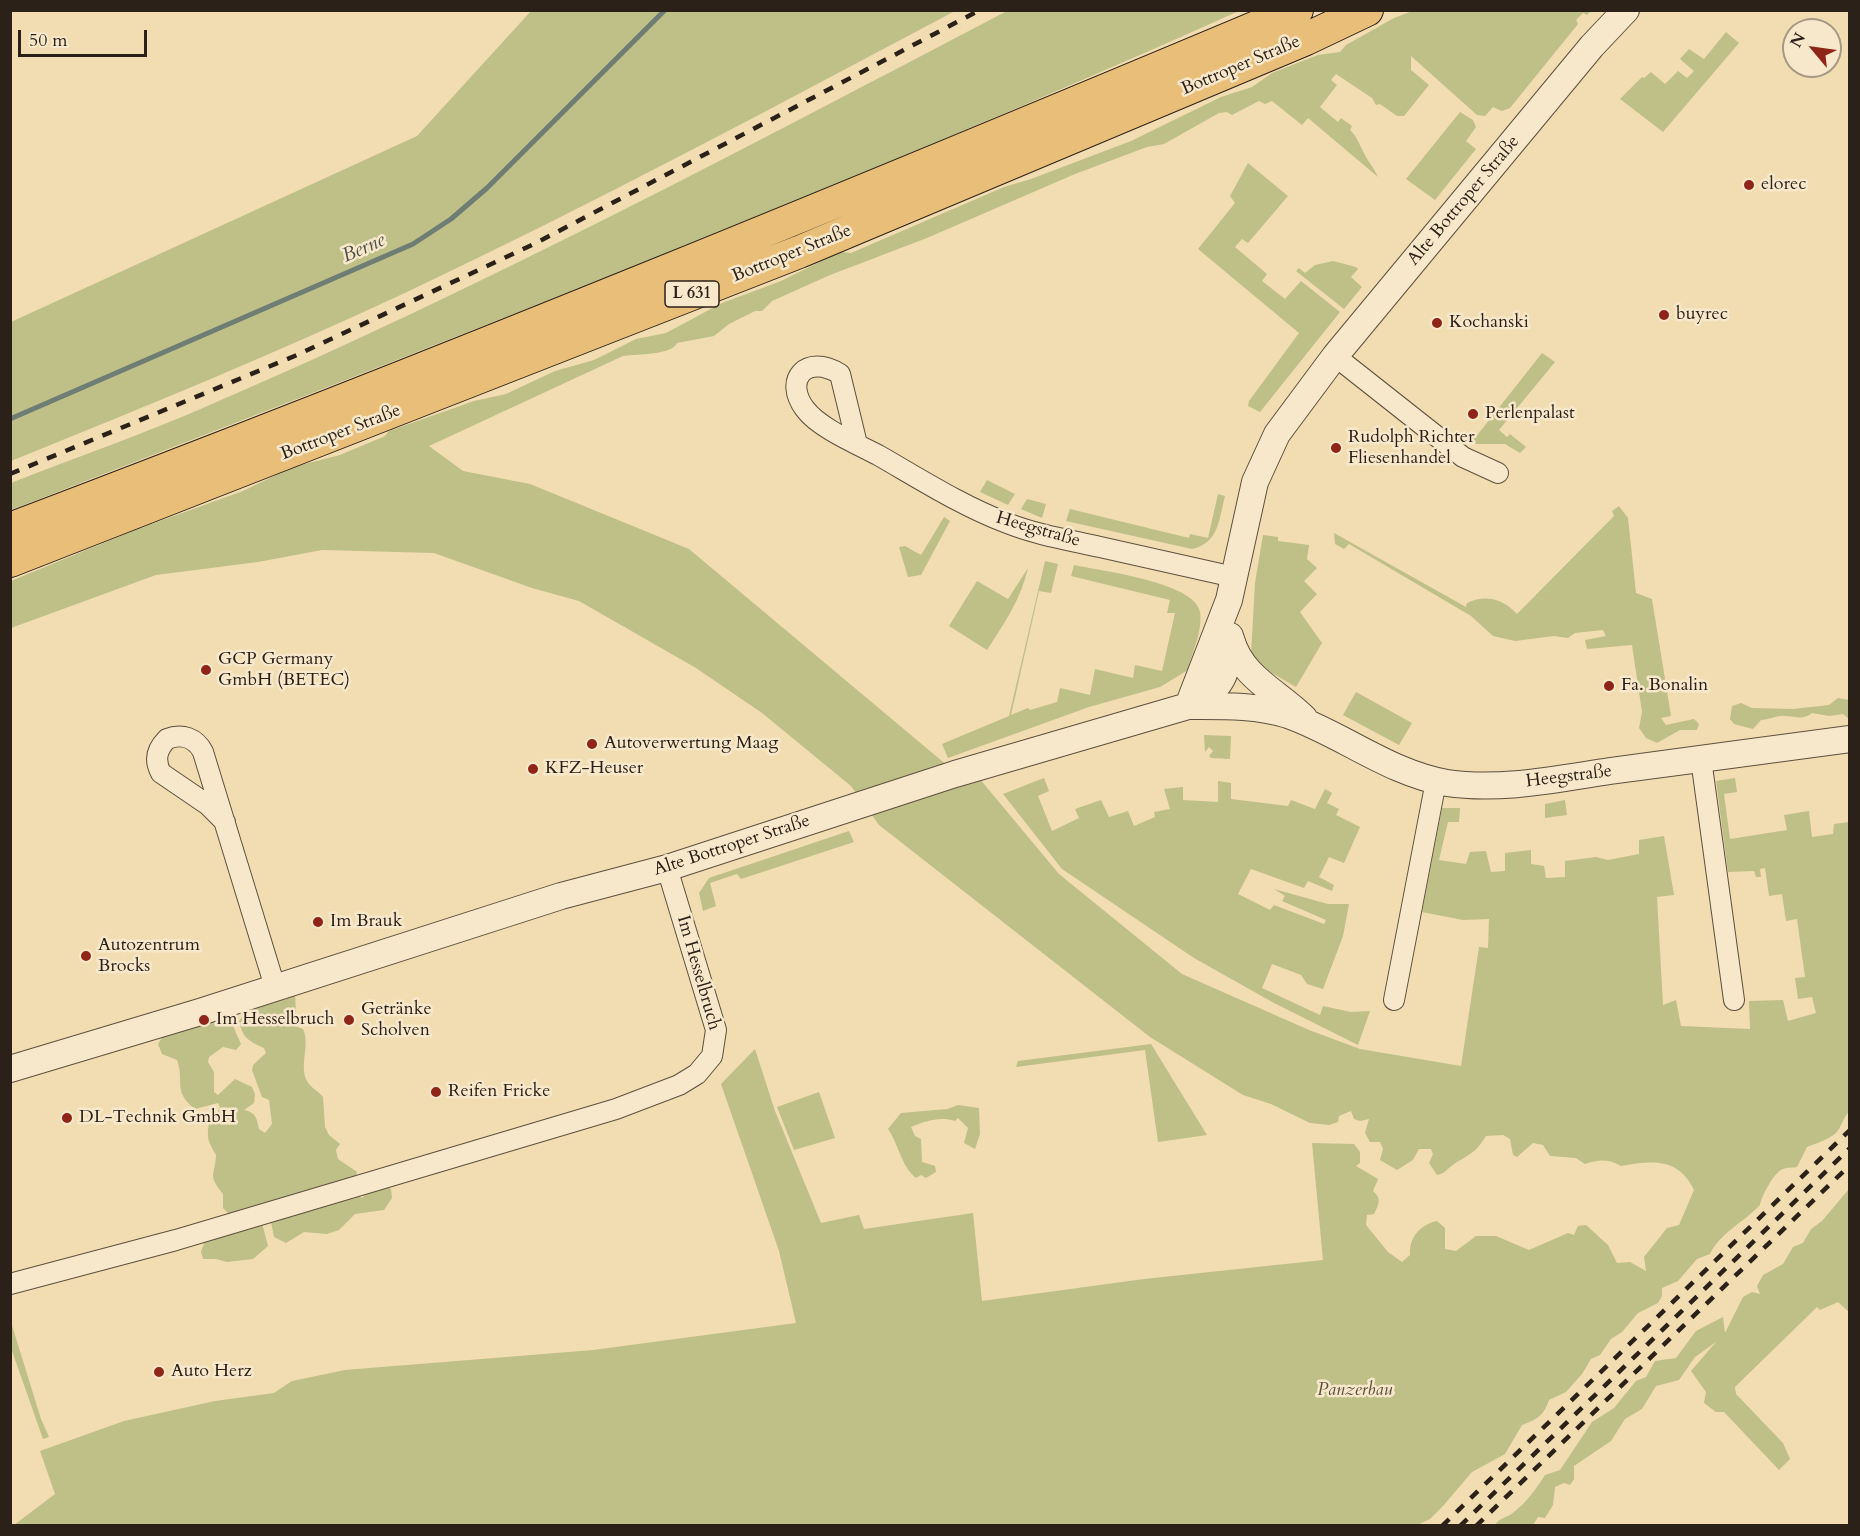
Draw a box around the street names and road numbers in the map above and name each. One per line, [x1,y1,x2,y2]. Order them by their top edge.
street label: Bottroper Straße [1178,31,1304,101]
street label: Alte Bottroper Straße [1403,132,1525,270]
street label: Bottroper Straße [729,220,855,288]
road number: L 631 [665,281,719,307]
street label: Bottroper Straße [278,400,404,466]
street label: Heegstraße [993,508,1083,552]
street label: Heegstraße [1525,761,1613,793]
street label: Alte Bottroper Straße [651,811,813,881]
street label: Im Hesselbruch [671,913,725,1033]

